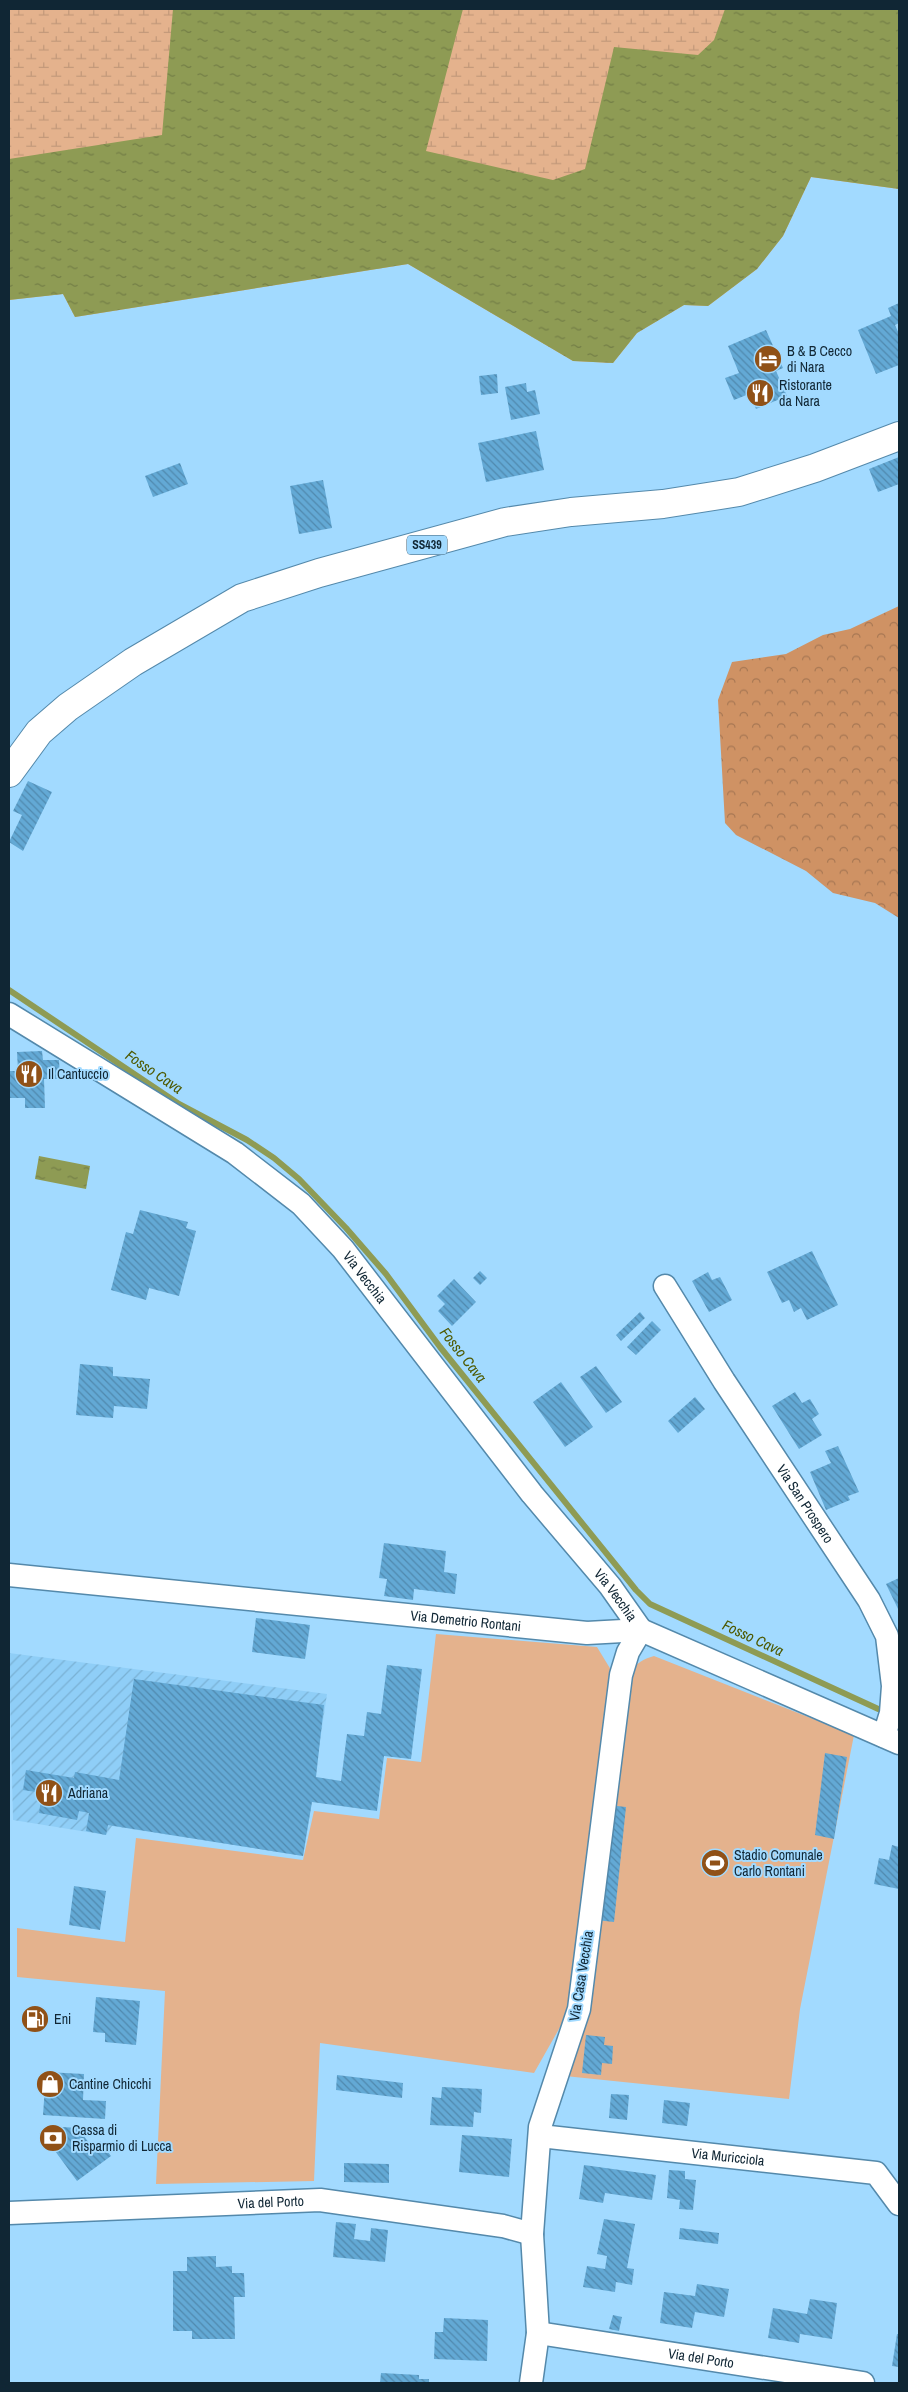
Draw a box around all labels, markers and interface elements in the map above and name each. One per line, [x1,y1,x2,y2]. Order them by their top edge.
place label: B & B Cecco di Nara [787,342,852,376]
hotel icon: B & B Cecco di Nara [753,344,783,374]
place label: Ristorante da Nara [779,376,832,410]
restaurant icon: Ristorante da Nara [745,378,775,408]
road number: SS439 [407,536,447,554]
water label: Fosso Cava [121,1045,187,1099]
restaurant icon: Il Cantuccio [14,1059,44,1089]
place label: Il Cantuccio [48,1065,109,1083]
street label: Via Vecchia [339,1248,391,1307]
water label: Fosso Cava [435,1323,492,1387]
street label: Via San Prospero [773,1461,838,1546]
street label: Via Vecchia [590,1565,641,1625]
street label: Via Demetrio Rontani [410,1606,522,1635]
water label: Fosso Cava [719,1614,787,1661]
restaurant icon: Adriana [34,1778,64,1808]
place label: Adriana [67,1784,109,1802]
place label: Stadio Comunale Carlo Rontani [734,1846,823,1880]
sports icon: Stadio Comunale Carlo Rontani [700,1848,730,1878]
street label: Via Casa Vecchia [565,1929,597,2022]
fuel station icon: Eni [20,2004,50,2034]
place label: Eni [54,2010,71,2028]
shop icon: Cantine Chicchi [35,2069,65,2099]
place label: Cantine Chicchi [69,2075,151,2093]
place label: Cassa di Risparmio di Lucca [72,2121,172,2155]
bank icon: Cassa di Risparmio di Lucca [38,2123,68,2153]
street label: Via Muricciola [690,2144,766,2170]
street label: Via del Porto [237,2192,304,2212]
street label: Via del Porto [667,2344,735,2372]

